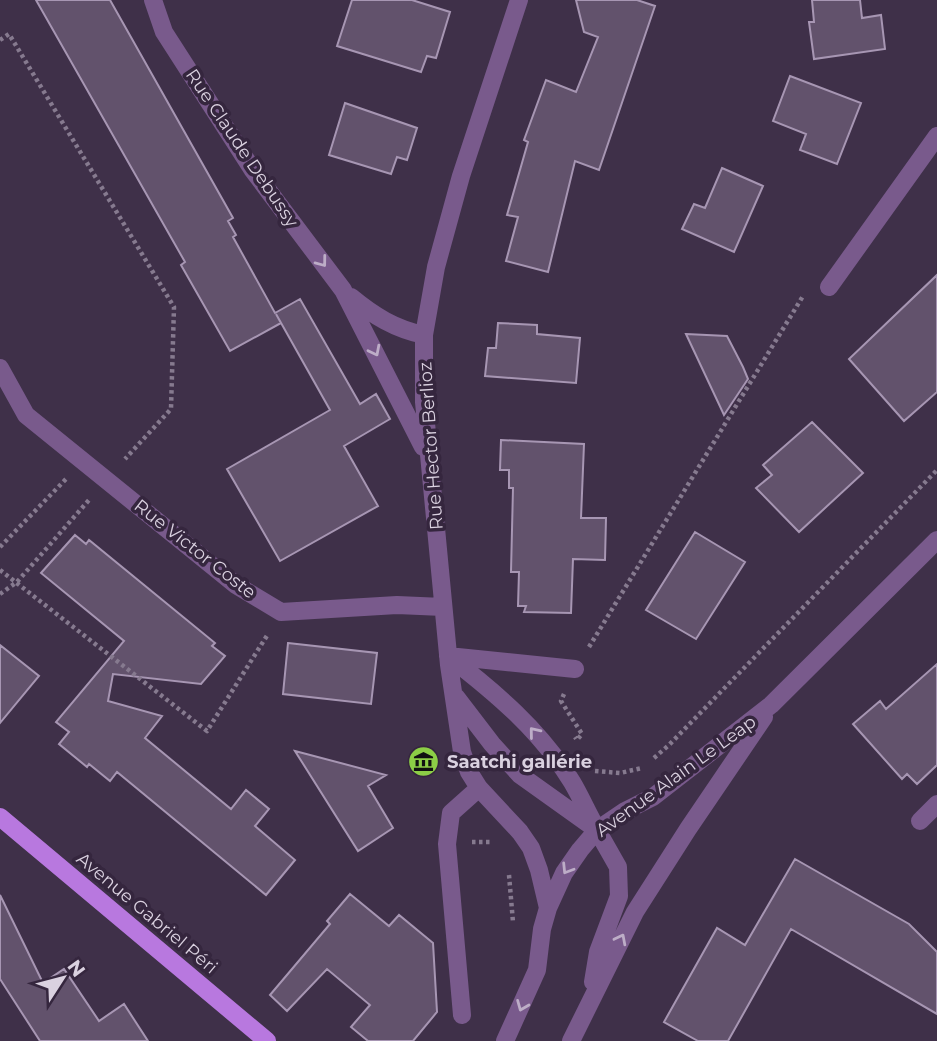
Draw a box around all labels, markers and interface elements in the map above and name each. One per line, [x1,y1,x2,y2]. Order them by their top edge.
street label: Rue Claude Debussy [181,65,303,232]
one-way arrow [314,254,326,267]
one-way arrow [366,344,380,356]
street label: Rue Hector Berlioz [414,361,448,531]
street label: Rue Victor Coste [130,495,260,603]
street label: Avenue Alain Le Leap [592,710,760,842]
one-way arrow [530,727,543,739]
museum icon: Saatchi gallérie [407,745,441,779]
place label: Saatchi gallérie [447,751,592,773]
street label: Avenue Gabriel Péri [72,848,222,978]
one-way arrow [563,862,576,875]
one-way arrow [613,933,627,946]
north arrow [28,943,98,1013]
text: N [63,955,90,981]
one-way arrow [516,998,530,1011]

